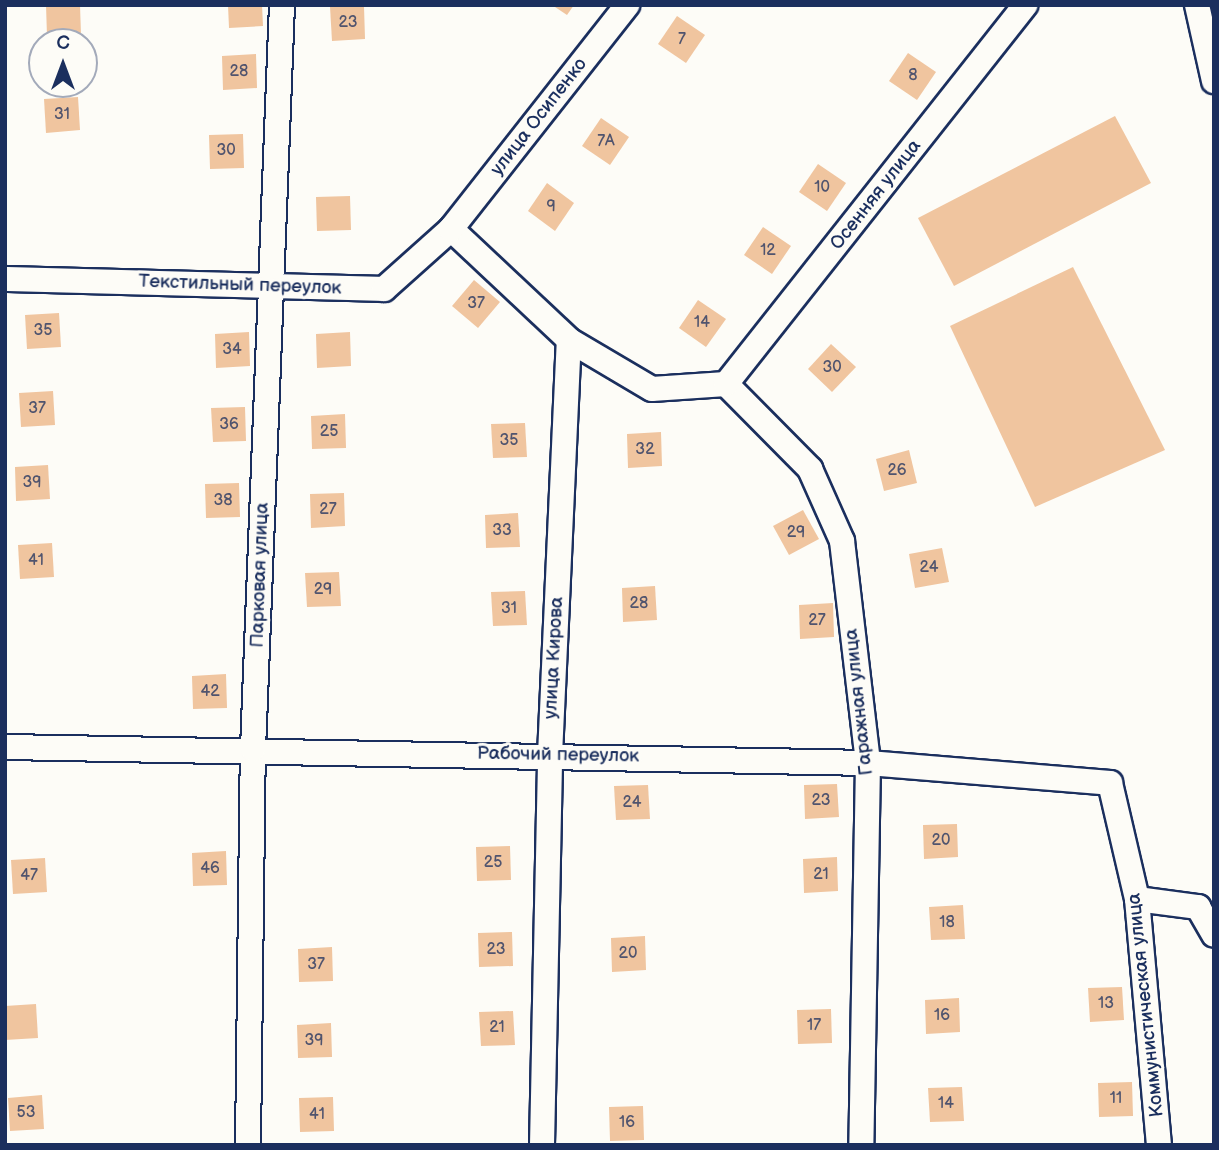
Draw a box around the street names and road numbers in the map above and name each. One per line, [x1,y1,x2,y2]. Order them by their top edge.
street label: улица Осипенко [486,54,592,180]
street label: Осенняя улица [826,135,926,255]
street label: Текстильный переулок [138,270,342,300]
street label: Парковая улица [246,502,274,648]
street label: улица Кирова [539,596,569,720]
street label: Гаражная улица [840,628,878,776]
street label: Рабочий переулок [477,742,639,768]
street label: Коммунистическая улица [1123,892,1169,1118]

